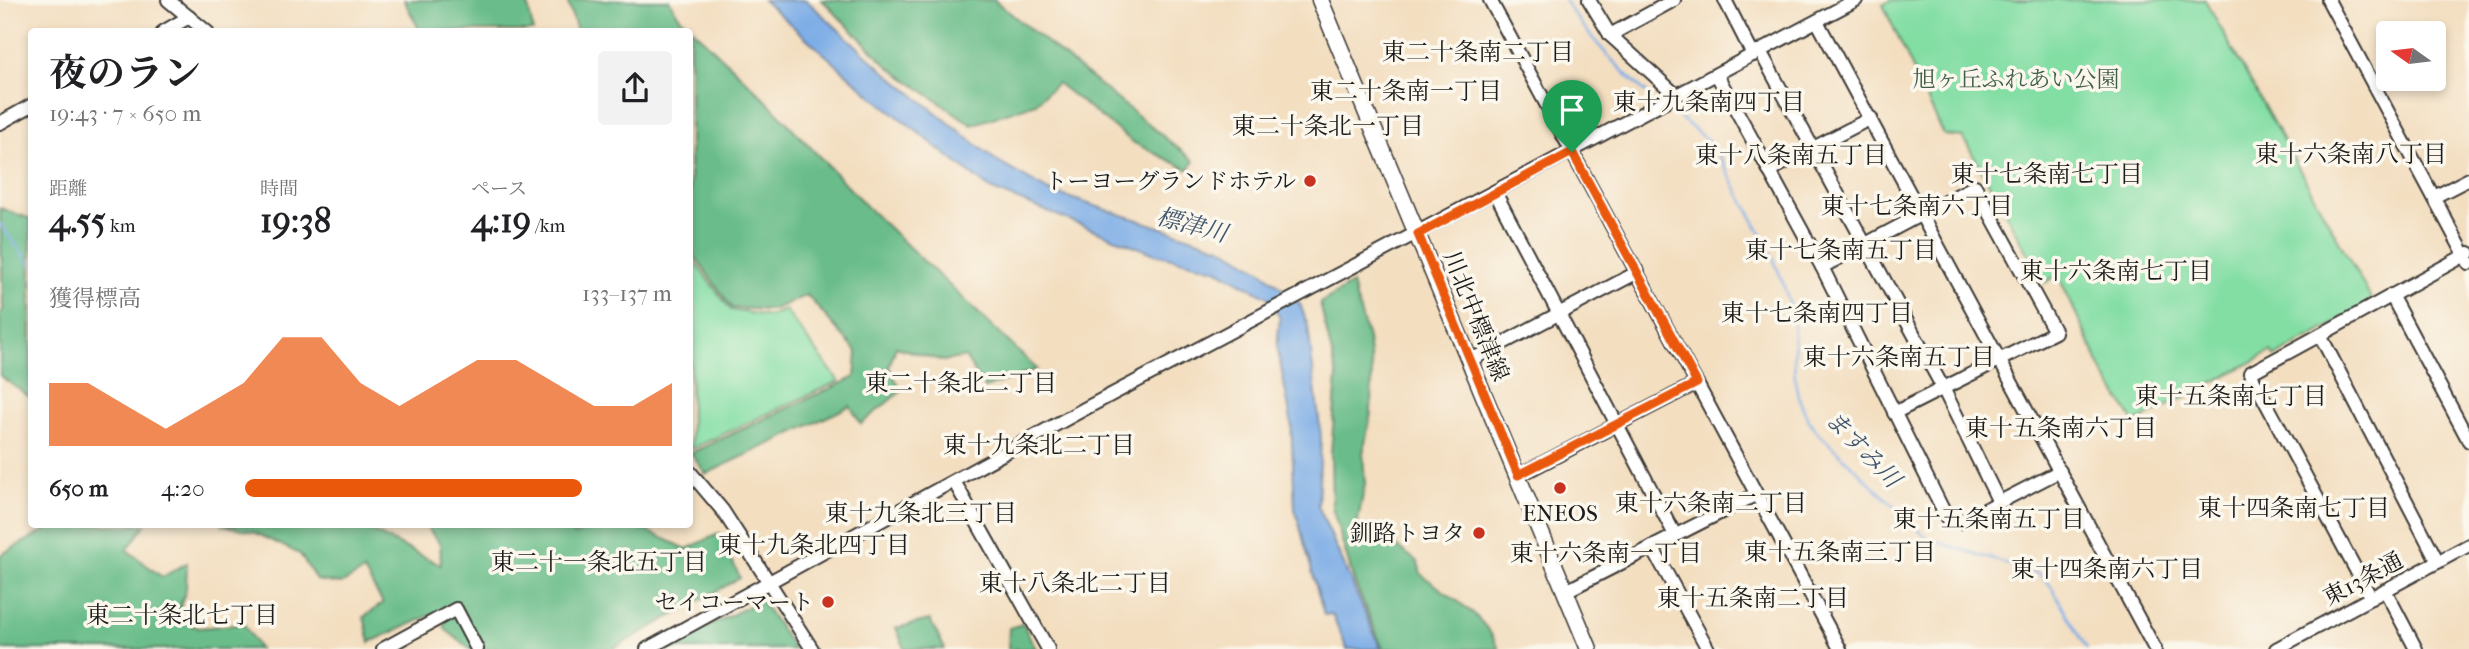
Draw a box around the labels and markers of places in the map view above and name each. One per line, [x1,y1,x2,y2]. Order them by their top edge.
pin [1542,80,1602,152]
place label: トーヨーグランドホテル [1044,168,1296,195]
marker: トーヨーグランドホテル [1302,173,1318,189]
marker: ENEOS [1552,480,1568,496]
place label: ENEOS [1522,500,1598,527]
place label: 釧路トヨタ [1350,520,1465,547]
marker: 釧路トヨタ [1471,525,1487,541]
place label: セイコーマート [655,589,814,616]
marker: セイコーマート [820,594,836,610]

